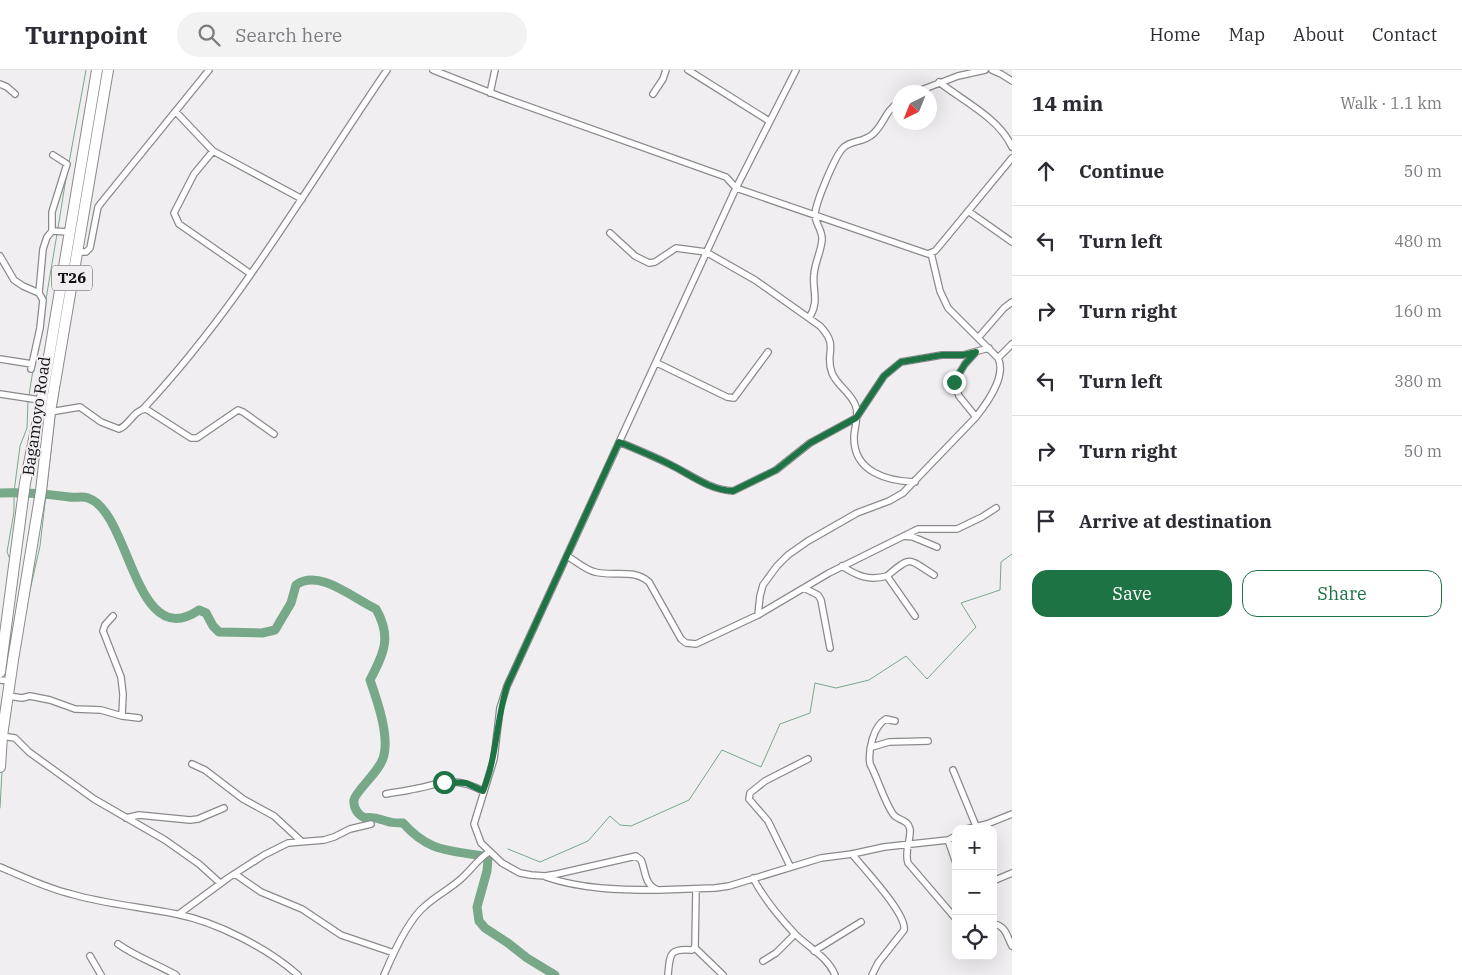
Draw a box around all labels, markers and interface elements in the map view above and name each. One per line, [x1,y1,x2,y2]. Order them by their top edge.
search box [177,12,527,57]
text: Turnpoint [25,19,147,51]
icon: search [195,21,223,49]
text: Search here [235,23,342,47]
text: Home [1149,23,1201,46]
text: Map [1229,23,1265,46]
text: About [1293,23,1344,46]
text: Contact [1372,23,1437,46]
north arrow [892,85,937,130]
text: 14 min [1032,89,1103,117]
text: Walk · 1.1 km [1340,93,1442,113]
icon: ahead [1032,157,1060,185]
text: Continue [1079,159,1164,183]
text: 50 m [1404,161,1442,181]
icon: left [1032,227,1060,255]
text: Turn left [1079,229,1162,253]
text: 480 m [1394,231,1442,251]
road number: T26 [52,266,92,290]
icon: right [1032,297,1060,325]
text: Turn right [1079,299,1177,323]
text: 160 m [1394,301,1442,321]
street label: Bagamoyo Road [18,355,54,477]
icon: left [1032,367,1060,395]
text: Turn left [1079,369,1162,393]
route end [943,371,966,394]
text: 380 m [1394,371,1442,391]
icon: right [1032,437,1060,465]
text: Turn right [1079,439,1177,463]
text: 50 m [1404,441,1442,461]
icon: arrive [1032,507,1060,535]
text: Arrive at destination [1079,509,1272,533]
button: Save [1032,570,1232,617]
button: Share [1242,570,1442,617]
route start [433,771,456,794]
map controls [952,825,997,960]
button: + [952,825,997,870]
button: − [952,870,997,915]
button: locate [952,915,997,960]

